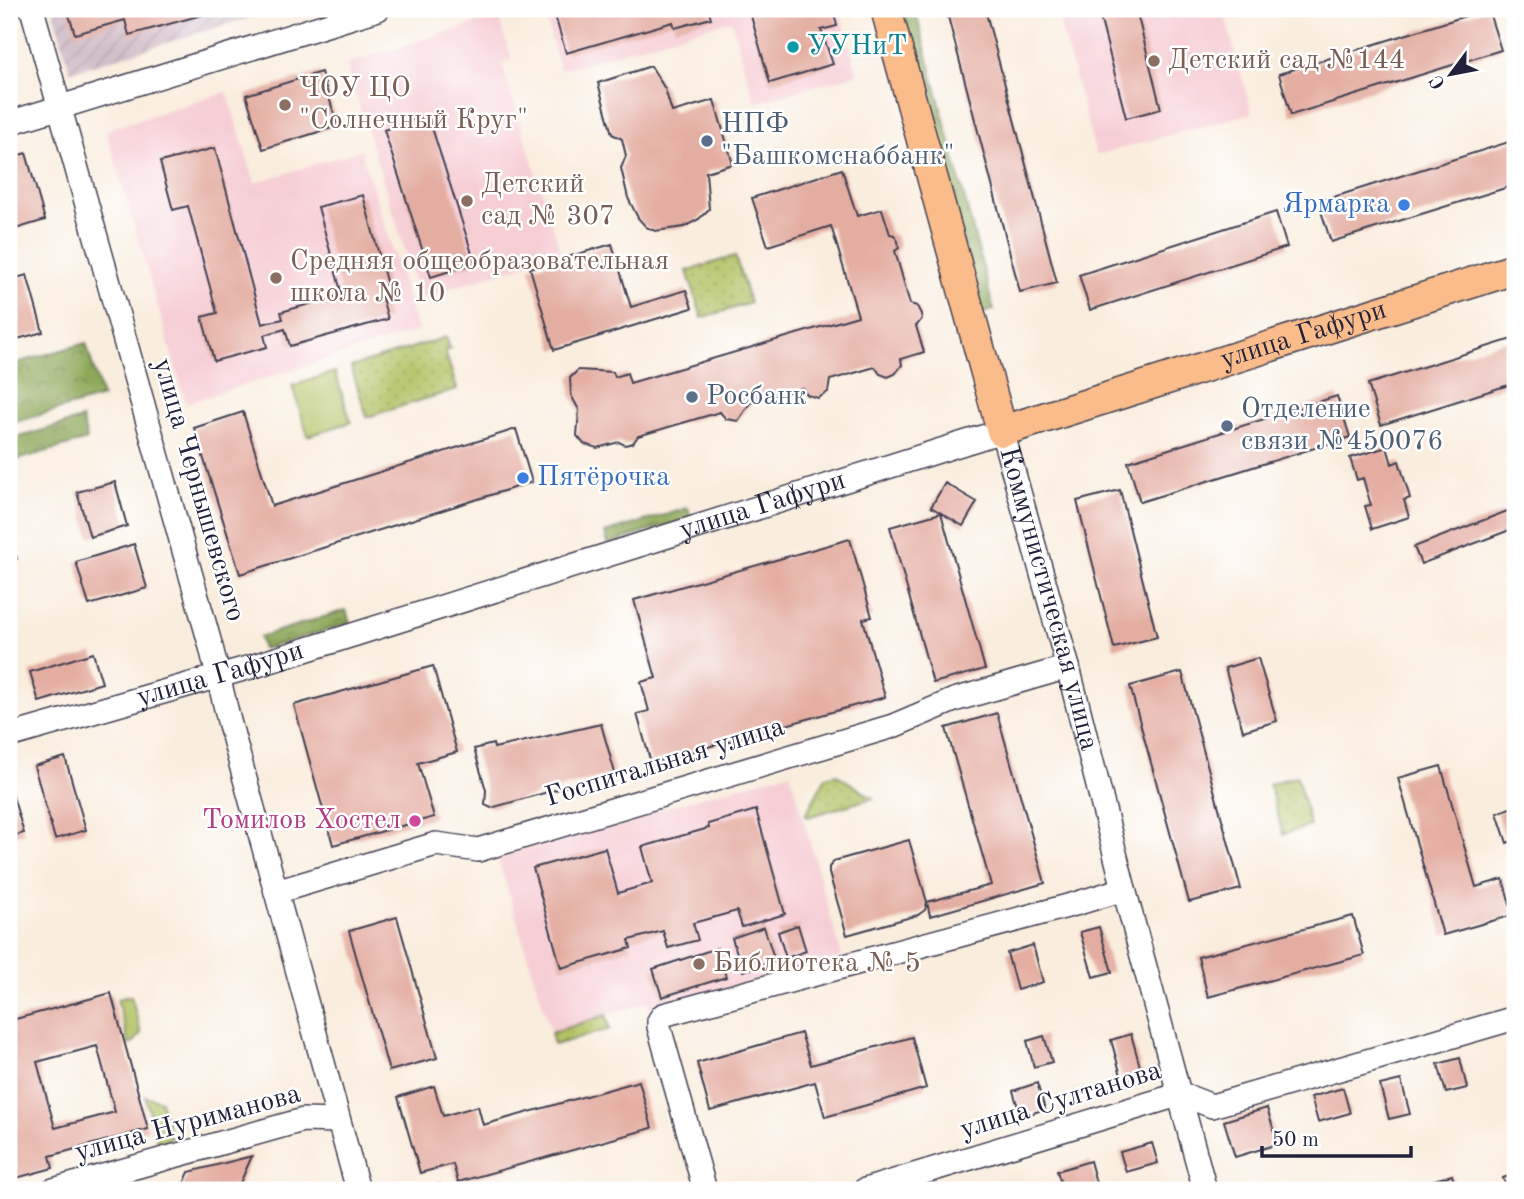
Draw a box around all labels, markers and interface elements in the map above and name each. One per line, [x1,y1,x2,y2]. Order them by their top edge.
place label: УУНиТ [807,33,907,61]
north arrow [1416,38,1486,108]
marker: УУНиТ [785,39,801,55]
place label: Детский сад №144 [1168,47,1405,75]
marker: Детский сад №144 [1146,53,1162,69]
text: С [1427,71,1450,92]
place label: ЧОУ ЦО "Солнечный Круг" [299,75,528,135]
marker: ЧОУ ЦО "Солнечный Круг" [277,97,293,113]
place label: НПФ "Башкомснаббанк" [721,111,955,171]
marker: НПФ "Башкомснаббанк" [699,133,715,149]
place label: Детский сад № 307 [481,171,615,231]
place label: Ярмарка [1282,191,1390,219]
marker: Детский сад № 307 [459,193,475,209]
marker: Ярмарка [1396,197,1412,213]
place label: Средняя общеобразовательная школа № 10 [290,248,669,308]
marker: Средняя общеобразовательная школа № 10 [268,270,284,286]
street label: улица Гафури [1217,296,1390,375]
street label: улица Чернышевского [147,355,249,625]
place label: Росбанк [706,383,807,411]
marker: Росбанк [684,389,700,405]
place label: Отделение связи №450076 [1241,396,1444,456]
marker: Отделение связи №450076 [1219,418,1235,434]
street label: Коммунистическая улица [993,444,1103,754]
place label: Пятёрочка [537,464,670,492]
street label: улица Гафури [676,467,849,545]
marker: Пятёрочка [515,470,531,486]
street label: улица Гафури [134,637,307,713]
street label: Госпитальная улица [542,713,788,813]
place label: Томилов Хостел [202,807,401,835]
marker: Томилов Хостел [407,813,423,829]
place label: Библиотека № 5 [713,950,921,978]
marker: Библиотека № 5 [691,956,707,972]
street label: улица Султанова [957,1057,1165,1145]
street label: улица Нуриманова [72,1080,304,1168]
scale bar [1262,1115,1410,1159]
text: 50 m [1272,1130,1319,1151]

